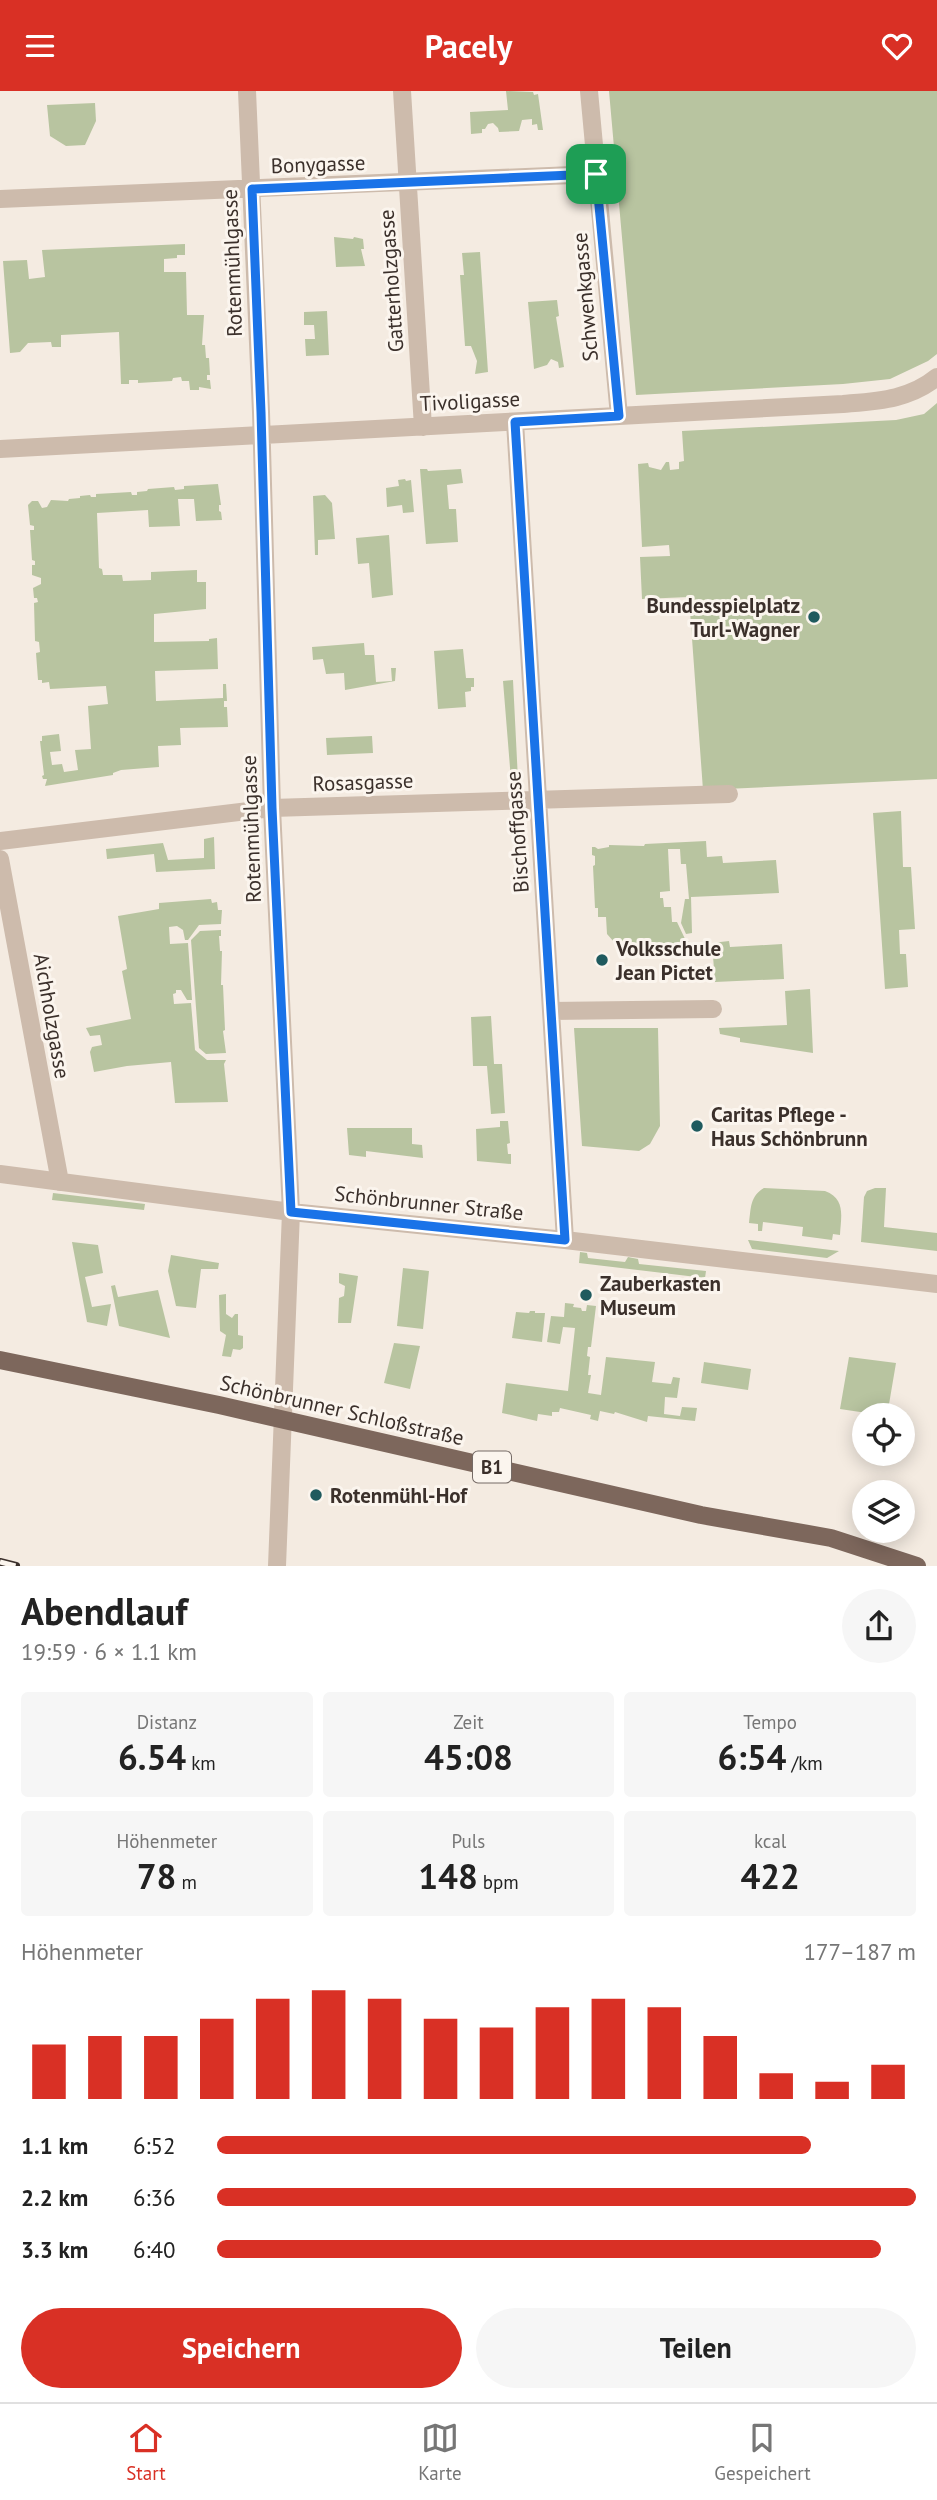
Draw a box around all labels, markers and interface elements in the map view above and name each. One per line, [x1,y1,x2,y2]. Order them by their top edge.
text: Pacely [425,25,512,67]
icon: menu [21,27,59,65]
icon: heart [878,27,916,65]
pin [566,144,626,204]
street label: Bonygasse [270,149,366,179]
icon: arrive [577,155,615,193]
street label: Rotenmühlgasse [216,189,248,337]
street label: Gatterholzgasse [373,209,409,353]
street label: Schwenkgasse [566,231,604,363]
street label: Tivoligasse [419,385,521,417]
place label: Bundesspielplatz Turl-Wagner [646,592,801,643]
marker: Bundesspielplatz Turl-Wagner [806,609,822,625]
street label: Rotenmühlgasse [235,755,267,903]
street label: Rosasgasse [312,767,414,797]
street label: Bischoffgasse [499,770,535,894]
place label: Volksschule Jean Pictet [615,935,721,986]
street label: Aichholzgasse [28,951,76,1081]
marker: Volksschule Jean Pictet [594,952,610,968]
place label: Caritas Pflege - Haus Schönbrunn [711,1101,868,1152]
marker: Caritas Pflege - Haus Schönbrunn [689,1118,705,1134]
street label: Schönbrunner Straße [333,1180,525,1226]
place label: Zauberkasten Museum [600,1270,721,1321]
marker: Zauberkasten Museum [578,1287,594,1303]
street label: Schönbrunner Schloßstraße [217,1369,467,1451]
map controls [852,1403,915,1543]
button: locate [852,1403,915,1466]
road number: B1 [473,1451,511,1483]
button: layers [852,1480,915,1543]
place label: Rotenmühl-Hof [330,1482,468,1509]
marker: Rotenmühl-Hof [308,1487,324,1503]
text: Abendlauf [21,1586,188,1635]
button: share [842,1589,916,1663]
text: 19:59 · 6 × 1.1 km [21,1637,197,1666]
text: Distanz [137,1710,197,1734]
text: Zeit [453,1710,484,1734]
text: Tempo [743,1710,797,1734]
text: 6.54 [118,1734,186,1780]
text: 45:08 [424,1734,513,1780]
text: 6:54 [718,1734,786,1780]
text: km [186,1751,216,1775]
text: /km [786,1751,823,1775]
text: Höhenmeter [116,1829,217,1853]
text: Puls [452,1829,485,1853]
text: kcal [754,1829,786,1853]
text: 78 [137,1853,176,1899]
text: 148 [418,1853,478,1899]
text: 422 [740,1853,800,1899]
text: m [176,1870,197,1894]
text: bpm [478,1870,519,1894]
text: Höhenmeter [21,1937,143,1966]
text: 177–187 m [804,1937,916,1966]
text: 1.1 km [21,2131,88,2160]
text: 6:52 [133,2131,176,2160]
text: 2.2 km [21,2183,88,2212]
text: 6:36 [133,2183,176,2212]
text: 3.3 km [21,2235,88,2264]
text: 6:40 [133,2235,176,2264]
button: Speichern [21,2308,462,2388]
button: Teilen [476,2308,916,2388]
tab: Start [126,2419,166,2485]
tab: Karte [418,2419,462,2485]
tab: Gespeichert [714,2419,811,2485]

